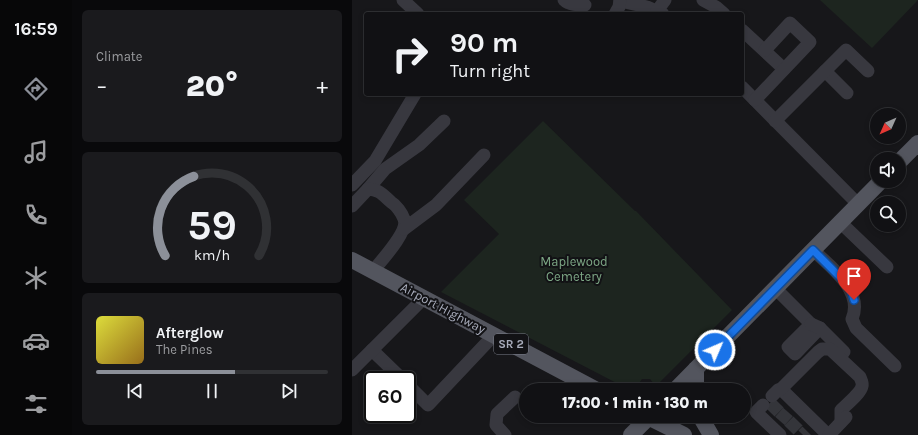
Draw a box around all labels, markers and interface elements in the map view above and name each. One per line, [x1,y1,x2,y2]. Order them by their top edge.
text: 16:59 [14,18,58,40]
text: 90 m [450,26,518,59]
icon: right [384,28,436,80]
text: Climate [96,49,142,64]
text: Turn right [450,60,530,82]
text: 20° [186,68,238,104]
text: − [96,73,108,99]
text: + [316,73,328,99]
icon: directions [22,75,50,103]
north arrow [870,108,906,144]
map controls [870,108,906,232]
icon: music [22,138,50,166]
button: sound [870,152,906,188]
button: search [870,196,906,232]
text: 59 [187,200,237,248]
icon: phone [22,201,50,229]
text: km/h [194,246,230,263]
park label: Maplewood Cemetery [540,254,608,284]
pin [837,259,871,300]
icon: climate [22,264,50,292]
icon: arrive [843,265,865,287]
street label: Airport Highway [398,279,488,337]
text: Afterglow [156,324,224,342]
icon: car [22,327,50,355]
position arrow [694,329,736,371]
road number: SR 2 [494,334,528,354]
text: The Pines [156,342,213,357]
speed limit sign: 60 [364,371,416,423]
icon: previous [124,380,146,402]
icon: pause [201,380,223,402]
icon: next [278,380,300,402]
icon: filters [22,390,50,418]
text: 17:00 · 1 min · 130 m [562,394,708,412]

